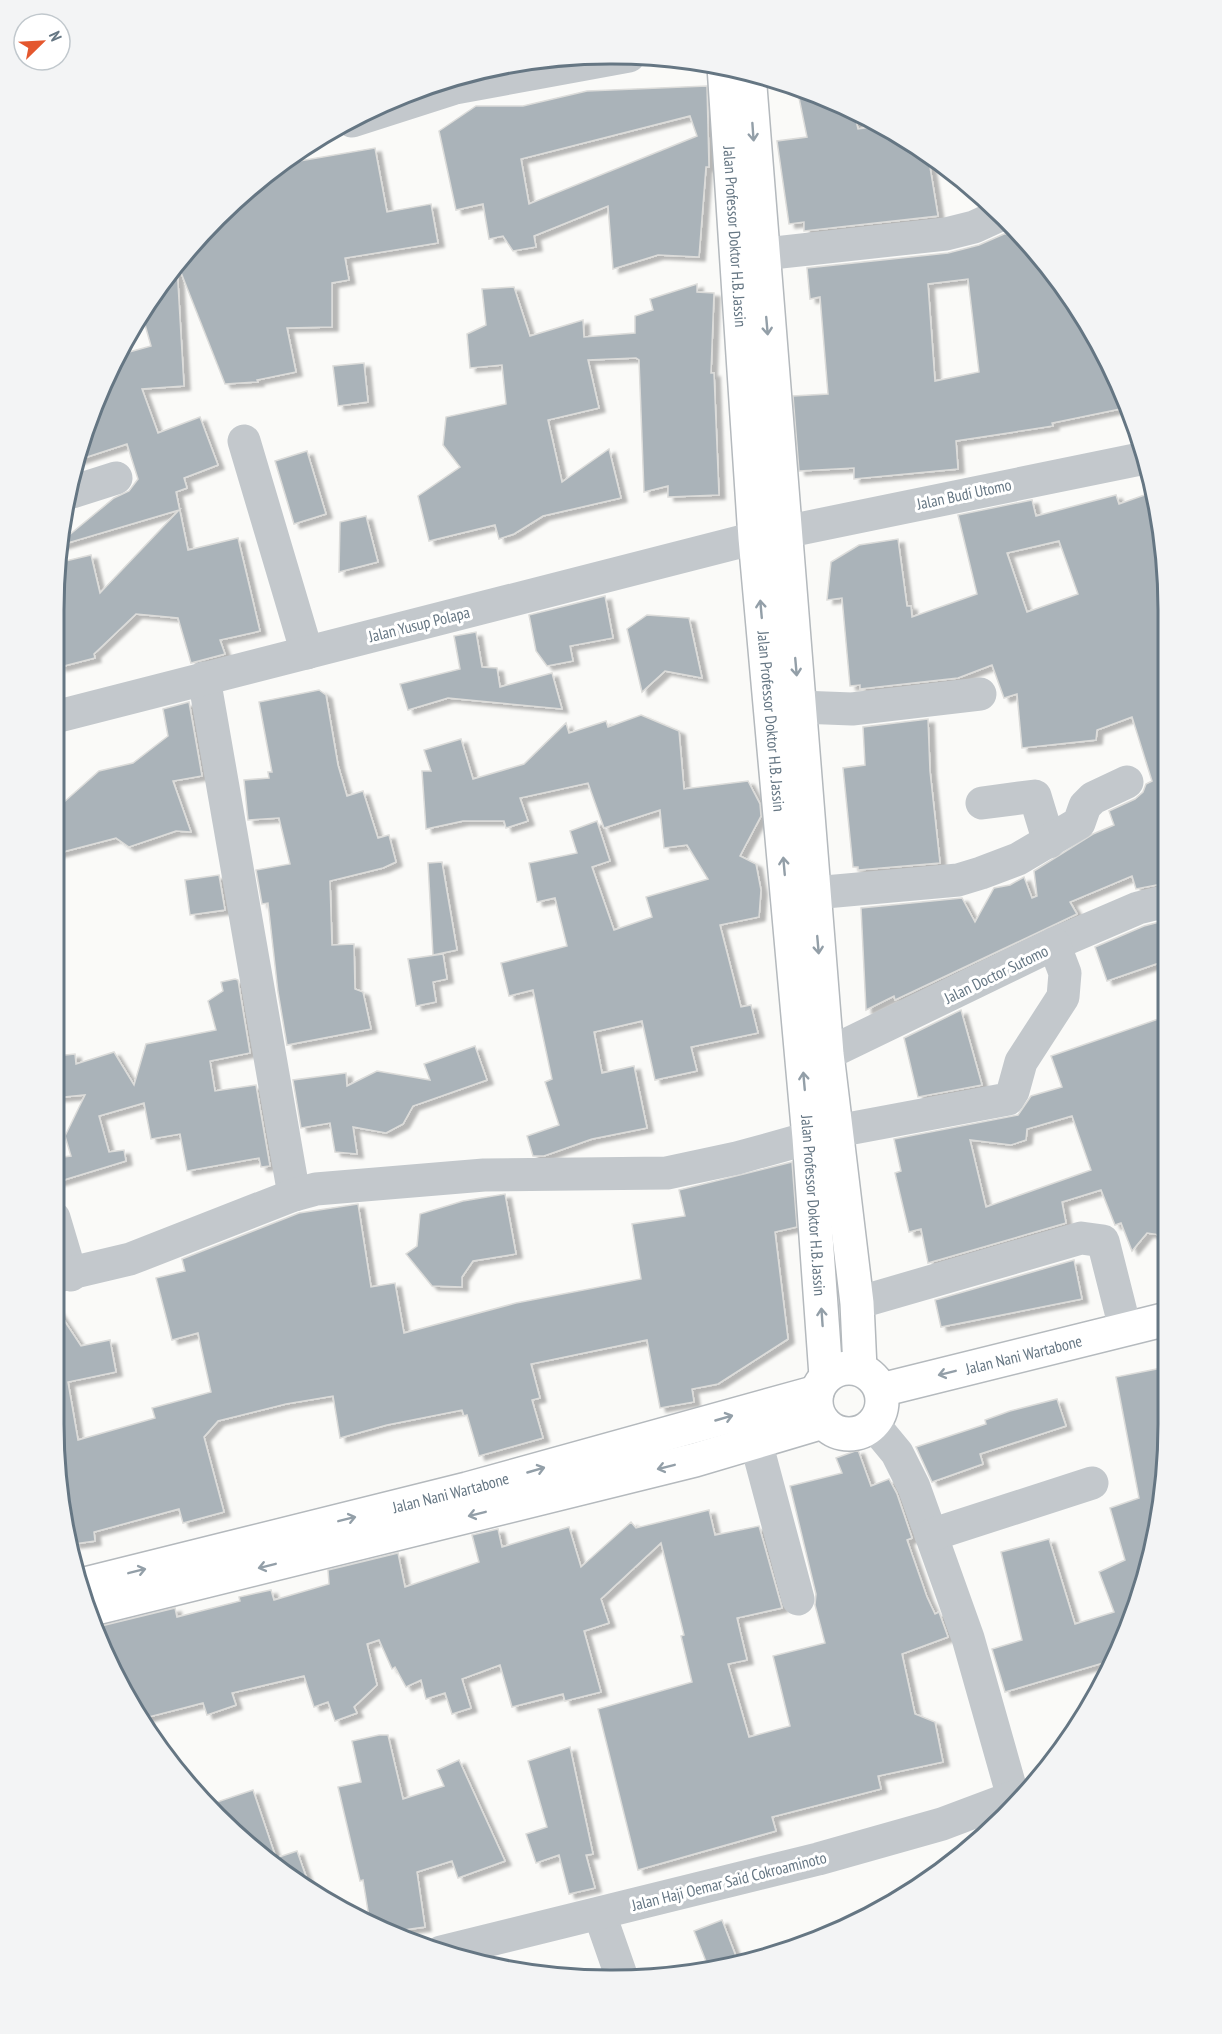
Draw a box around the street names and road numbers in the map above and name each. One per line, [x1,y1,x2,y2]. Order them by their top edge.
street label: Jalan Professor Doktor H.B. Jassin [719,145,751,328]
street label: Jalan Budi Utomo [914,474,1013,514]
street label: Jalan Yusup Polapa [365,602,472,646]
street label: Jalan Professor Doktor H.B. Jassin [753,629,790,812]
street label: Jalan Doctor Sutomo [940,940,1051,1008]
street label: Jalan Professor Doktor H.B. Jassin [797,1113,830,1297]
street label: Jalan Nani Wartabone [962,1331,1084,1379]
street label: Jalan Nani Wartabone [389,1468,511,1517]
street label: Jalan Haji Oemar Said Cokroaminoto [629,1847,828,1915]

